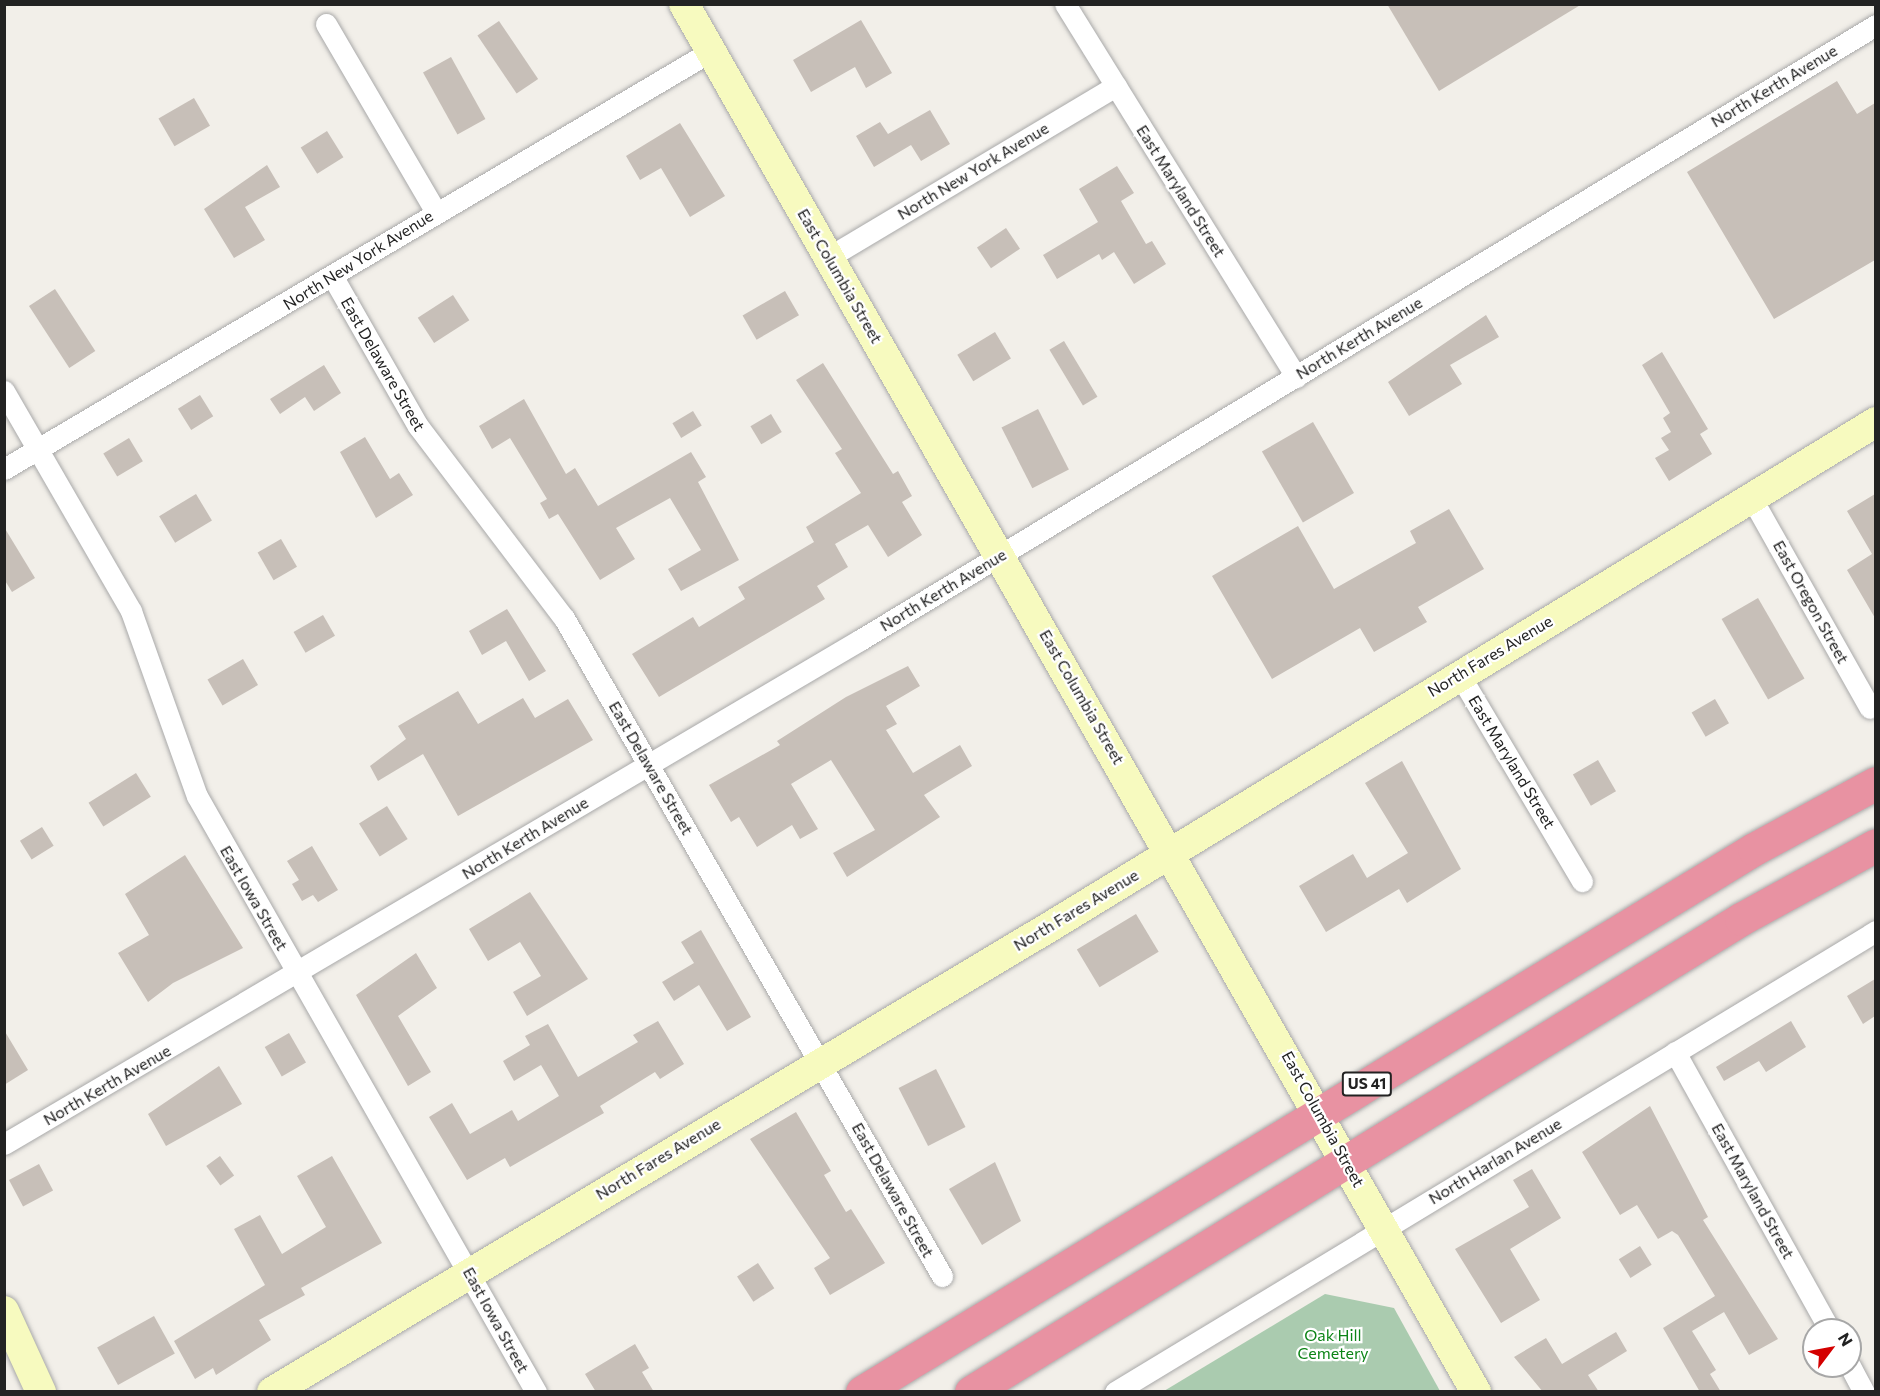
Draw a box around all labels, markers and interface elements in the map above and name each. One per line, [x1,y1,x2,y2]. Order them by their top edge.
street label: North Kerth Avenue [1707,41,1841,131]
street label: North New York Avenue [894,118,1052,224]
street label: East Maryland Street [1133,121,1229,261]
street label: East Columbia Street [794,205,886,347]
street label: North New York Avenue [280,206,436,314]
street label: North Kerth Avenue [1292,293,1426,383]
street label: East Delaware Street [337,294,429,434]
street label: East Oregon Street [1769,537,1853,667]
street label: North Kerth Avenue [876,545,1010,635]
street label: North Fares Avenue [1424,611,1556,701]
street label: East Columbia Street [1036,626,1128,768]
street label: East Maryland Street [1465,692,1559,832]
street label: East Delaware Street [605,698,697,838]
street label: North Kerth Avenue [458,793,592,883]
street label: East Iowa Street [216,842,292,954]
street label: North Fares Avenue [1010,865,1142,955]
street label: North Kerth Avenue [40,1041,174,1129]
street label: East Columbia Street [1278,1048,1368,1190]
road number: US 41 [1342,1072,1392,1096]
street label: North Fares Avenue [592,1114,724,1204]
street label: North Harlan Avenue [1425,1114,1565,1208]
street label: East Delaware Street [848,1119,938,1261]
street label: East Maryland Street [1708,1120,1798,1262]
street label: East Iowa Street [459,1264,533,1376]
north arrow [1802,1318,1862,1378]
park label: Oak Hill Cemetery [1297,1325,1369,1363]
text: N [1835,1329,1857,1349]

